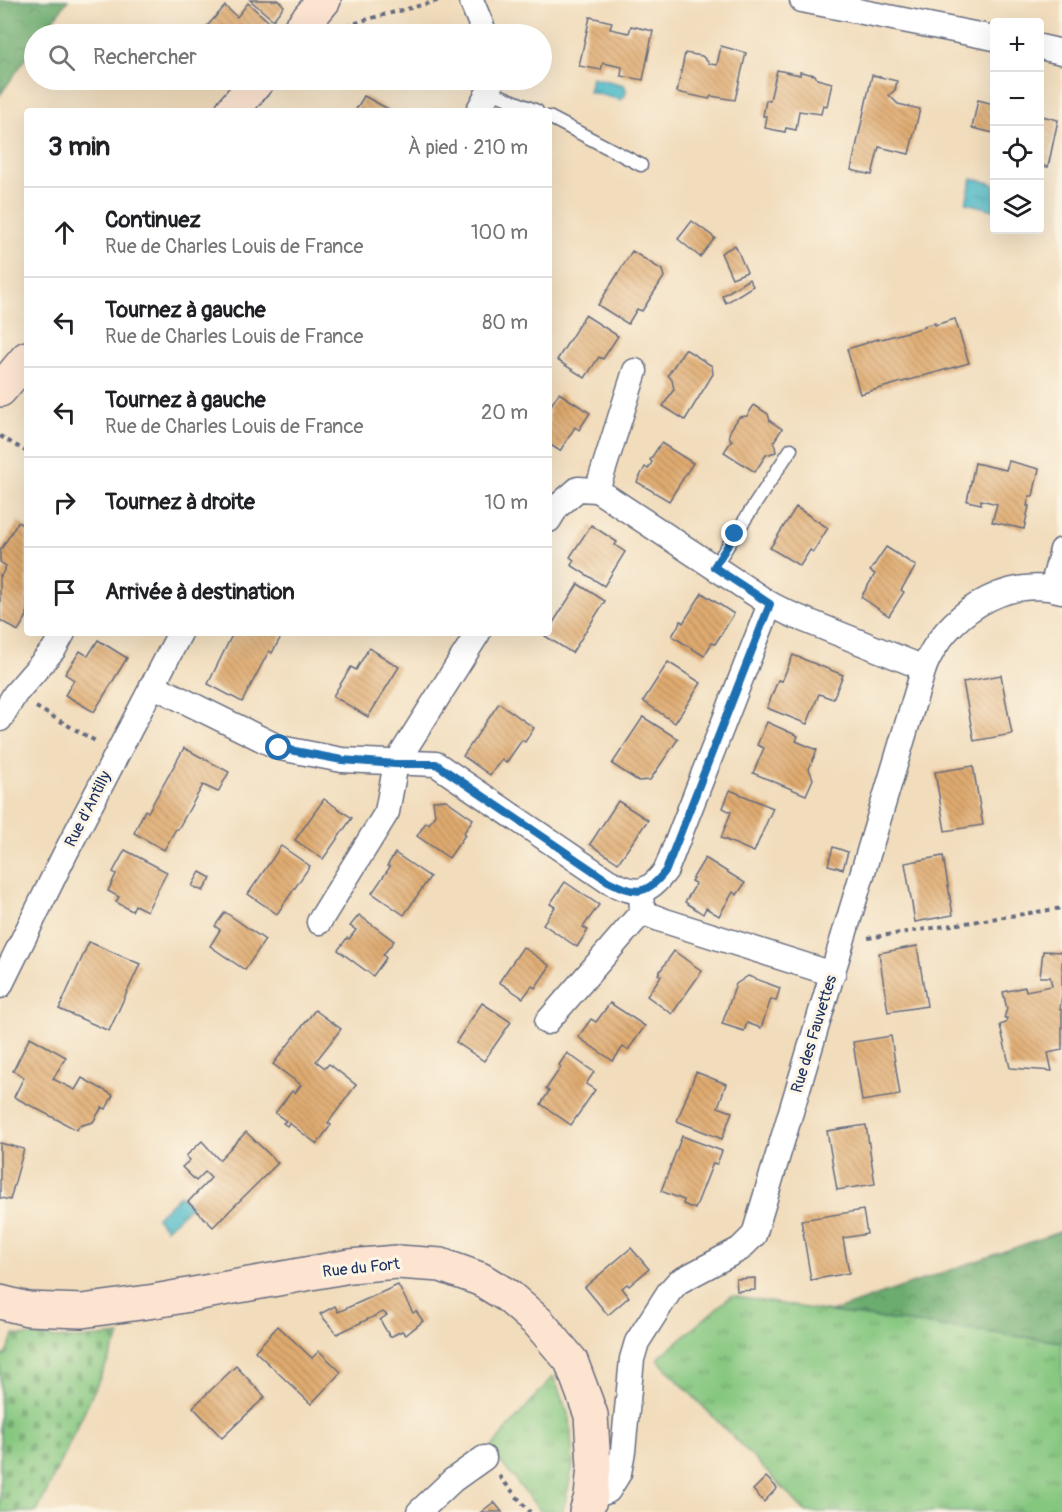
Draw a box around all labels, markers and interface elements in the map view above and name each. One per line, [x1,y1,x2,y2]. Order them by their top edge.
map controls [990,18,1044,234]
button: + [990,18,1044,72]
search box [24,24,552,90]
icon: search [45,41,78,74]
text: Rechercher [93,43,197,71]
button: − [990,72,1044,126]
button: locate [990,126,1044,180]
text: 3 min [48,131,110,163]
text: À pied · 210 m [408,135,528,160]
button: layers [990,180,1044,234]
text: Continuez [105,206,201,234]
icon: ahead [48,216,81,249]
text: 100 m [471,220,528,245]
text: Rue de Charles Louis de France [105,234,363,259]
text: Tournez à gauche [105,296,266,324]
icon: left [48,306,81,339]
text: 80 m [482,310,528,335]
text: Rue de Charles Louis de France [105,324,363,349]
text: Tournez à gauche [105,386,266,414]
icon: left [48,396,81,429]
text: 20 m [481,400,528,425]
text: Rue de Charles Louis de France [105,414,363,439]
icon: right [48,486,81,519]
text: Tournez à droite [105,488,255,516]
text: 10 m [484,490,528,515]
route end [721,520,747,546]
icon: arrive [48,576,81,609]
text: Arrivée à destination [105,578,295,606]
route start [265,734,291,760]
street label: Rue d'Antilly [60,767,116,850]
street label: Rue des Fauvettes [787,973,841,1095]
street label: Rue du Fort [321,1254,401,1282]

